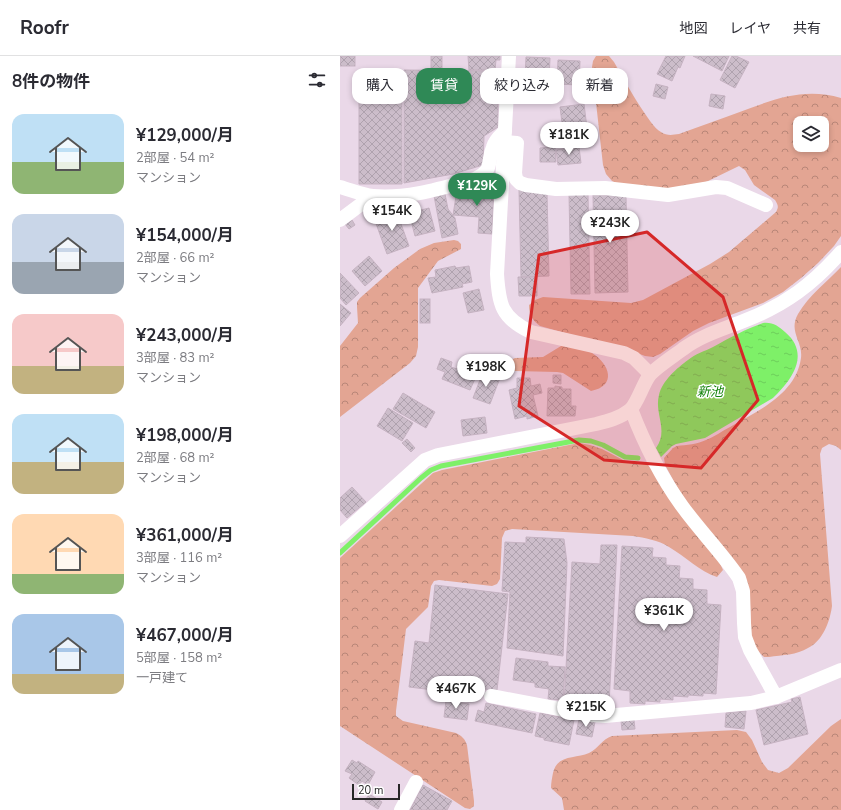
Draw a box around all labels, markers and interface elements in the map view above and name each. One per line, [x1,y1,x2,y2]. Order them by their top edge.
text: Roofr [20,15,69,41]
text: 地図 [679,19,707,38]
text: レイヤ [729,19,771,38]
text: 共有 [793,19,821,38]
chip: 購入 [352,68,408,104]
chip: 賃貸 [416,68,472,104]
chip: 絞り込み [480,68,564,104]
chip: 新着 [572,68,628,104]
icon: filters [306,69,328,91]
text: 8件の物件 [12,70,90,93]
map controls [793,116,829,152]
button: layers [793,116,829,152]
pin: ¥181K [541,122,597,156]
text: ¥129,000/月 [136,124,234,147]
text: ¥181K [549,126,589,144]
icon: home [44,130,92,178]
text: 2部屋 · 54 m² [136,149,214,167]
text: マンション [136,169,201,187]
pin: ¥129K [449,173,505,207]
text: ¥129K [457,177,497,195]
pin: ¥154K [364,198,420,232]
text: ¥154K [372,202,412,220]
pin: ¥243K [582,210,638,244]
text: ¥243K [590,214,630,232]
text: ¥154,000/月 [136,224,234,247]
icon: home [44,230,92,278]
text: 2部屋 · 66 m² [136,249,214,267]
text: マンション [136,269,201,287]
text: ¥243,000/月 [136,324,234,347]
icon: home [44,330,92,378]
text: 3部屋 · 83 m² [136,349,214,367]
pin: ¥198K [458,354,514,388]
text: ¥198K [466,358,506,376]
text: マンション [136,369,201,387]
water label: 新池 [697,383,725,401]
text: ¥198,000/月 [136,424,234,447]
icon: home [44,430,92,478]
text: 2部屋 · 68 m² [136,449,214,467]
text: マンション [136,469,201,487]
text: ¥361,000/月 [136,524,234,547]
icon: home [44,530,92,578]
text: 3部屋 · 116 m² [136,549,222,567]
text: マンション [136,569,201,587]
pin: ¥361K [636,598,692,632]
text: ¥361K [644,602,684,620]
text: ¥467,000/月 [136,624,234,647]
icon: home [44,630,92,678]
text: 5部屋 · 158 m² [136,649,222,667]
text: 一戸建て [136,669,188,687]
pin: ¥467K [428,676,484,710]
text: ¥467K [436,680,476,698]
pin: ¥215K [558,694,614,728]
text: ¥215K [566,698,606,716]
scale bar [352,782,400,801]
text: 20 m [358,783,383,798]

